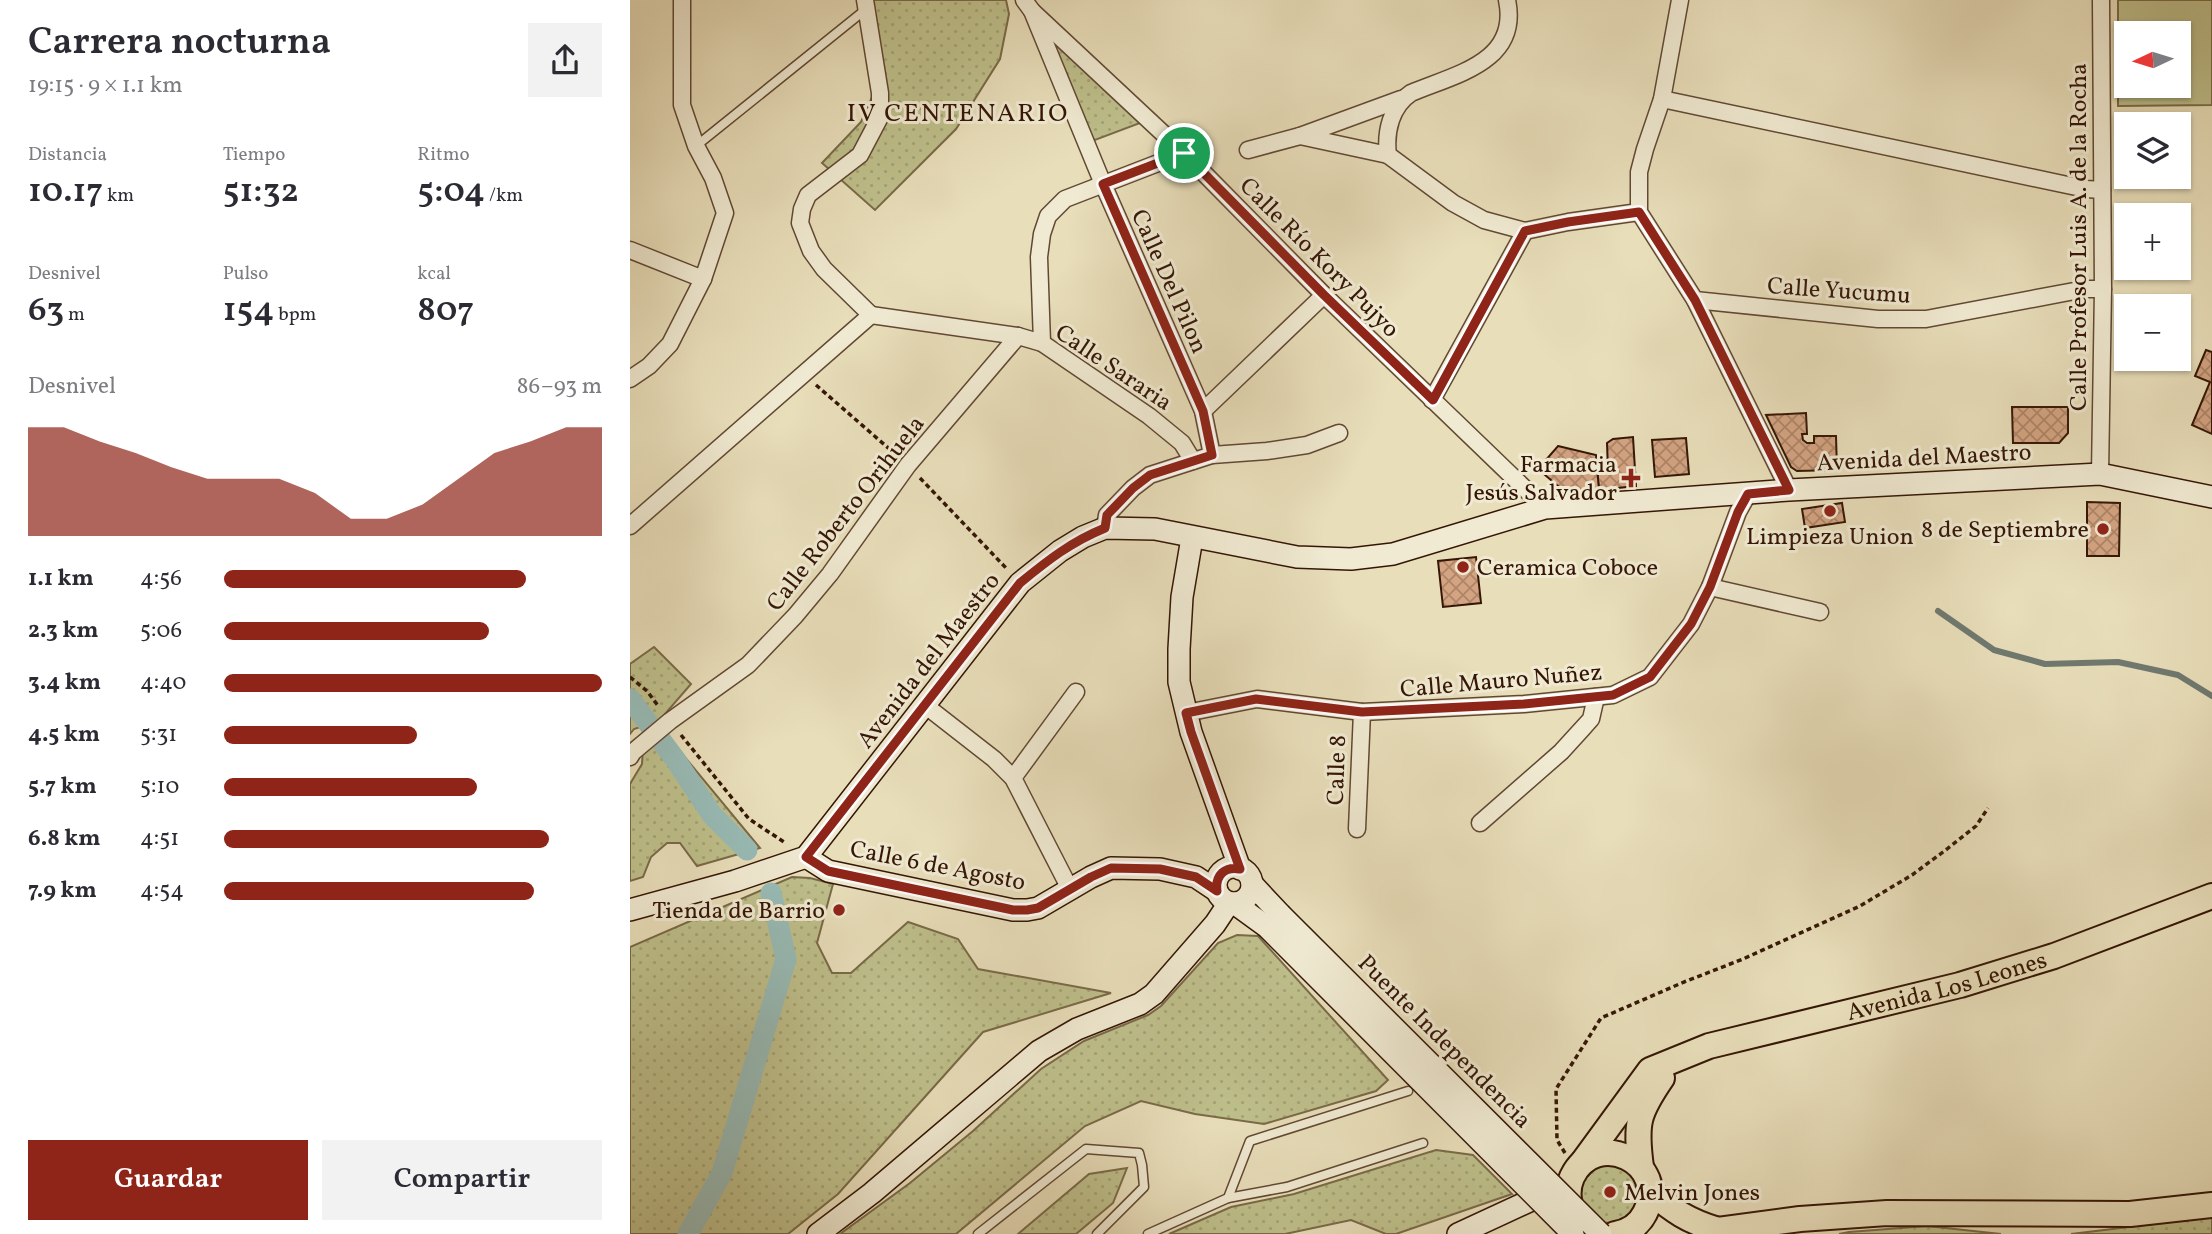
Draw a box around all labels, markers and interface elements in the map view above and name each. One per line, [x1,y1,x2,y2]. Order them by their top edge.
text: Carrera nocturna [28,17,331,70]
north arrow [2114,21,2191,98]
map controls [2114,21,2191,371]
button: share [528,23,602,97]
street label: Calle Profesor Luis A. de la Rocha [2063,63,2097,411]
text: 19:15 · 9 × 1.1 km [28,70,183,102]
district label: IV CENTENARIO [847,96,1069,132]
button: layers [2114,112,2191,189]
pin [1154,123,1214,183]
icon: arrive [1165,134,1203,172]
text: Distancia [28,142,107,168]
text: Tiempo [223,142,285,168]
text: Ritmo [417,142,470,168]
text: 10.17 [28,168,103,216]
text: 51:32 [223,168,299,216]
text: 5:04 [417,168,485,216]
street label: Calle Río Kory Pujyo [1231,171,1406,346]
text: km [103,183,134,209]
text: /km [485,183,523,209]
button: + [2114,203,2191,280]
street label: Calle Del Pilon [1121,204,1215,359]
text: Desnivel [28,261,101,287]
text: Pulso [223,261,268,287]
text: kcal [417,261,451,287]
street label: Calle Yucumu [1766,270,1912,314]
text: 63 [28,287,64,335]
text: 154 [223,287,274,335]
text: 807 [417,287,474,335]
button: − [2114,294,2191,371]
text: m [64,302,85,328]
text: bpm [274,302,316,328]
street label: Calle Sararia [1048,317,1178,420]
text: Desnivel [28,371,116,403]
text: 86–93 m [517,371,602,403]
street label: Calle Roberto Orihuela [759,409,934,619]
street label: Avenida del Maestro [1816,436,2032,482]
place label: Farmacia Jesús Salvador [1465,449,1617,511]
marker: Farmacia Jesús Salvador [1623,470,1639,486]
marker: Limpieza Union [1822,503,1838,519]
place label: 8 de Septiembre [1921,514,2089,548]
place label: Limpieza Union [1746,521,1914,555]
marker: 8 de Septiembre [2095,521,2111,537]
place label: Ceramica Coboce [1477,552,1658,586]
marker: Ceramica Coboce [1455,559,1471,575]
text: 1.1 km [28,563,94,595]
text: 4:56 [140,563,182,595]
street label: Avenida del Maestro [850,566,1009,756]
text: 2.3 km [28,615,99,647]
text: 5:06 [140,615,182,647]
street label: Calle Mauro Nuñez [1399,656,1604,708]
text: 3.4 km [28,667,101,699]
text: 4:40 [140,667,186,699]
text: 4.5 km [28,719,100,751]
text: 5:31 [140,719,177,751]
street label: Calle 8 [1320,734,1356,806]
text: 5.7 km [28,771,97,803]
text: 5:10 [140,771,179,803]
text: 6.8 km [28,823,100,855]
text: 4:51 [140,823,179,855]
street label: Calle 6 de Agosto [847,833,1028,901]
text: 7.9 km [28,875,97,907]
text: 4:54 [140,875,184,907]
place label: Tienda de Barrio [652,895,825,929]
marker: Tienda de Barrio [831,902,847,918]
street label: Avenida Los Leones [1843,944,2051,1031]
street label: Puente Independencia [1349,948,1538,1137]
button: Guardar [28,1140,308,1220]
button: Compartir [322,1140,602,1220]
place label: Melvin Jones [1624,1177,1760,1211]
marker: Melvin Jones [1602,1184,1618,1200]

